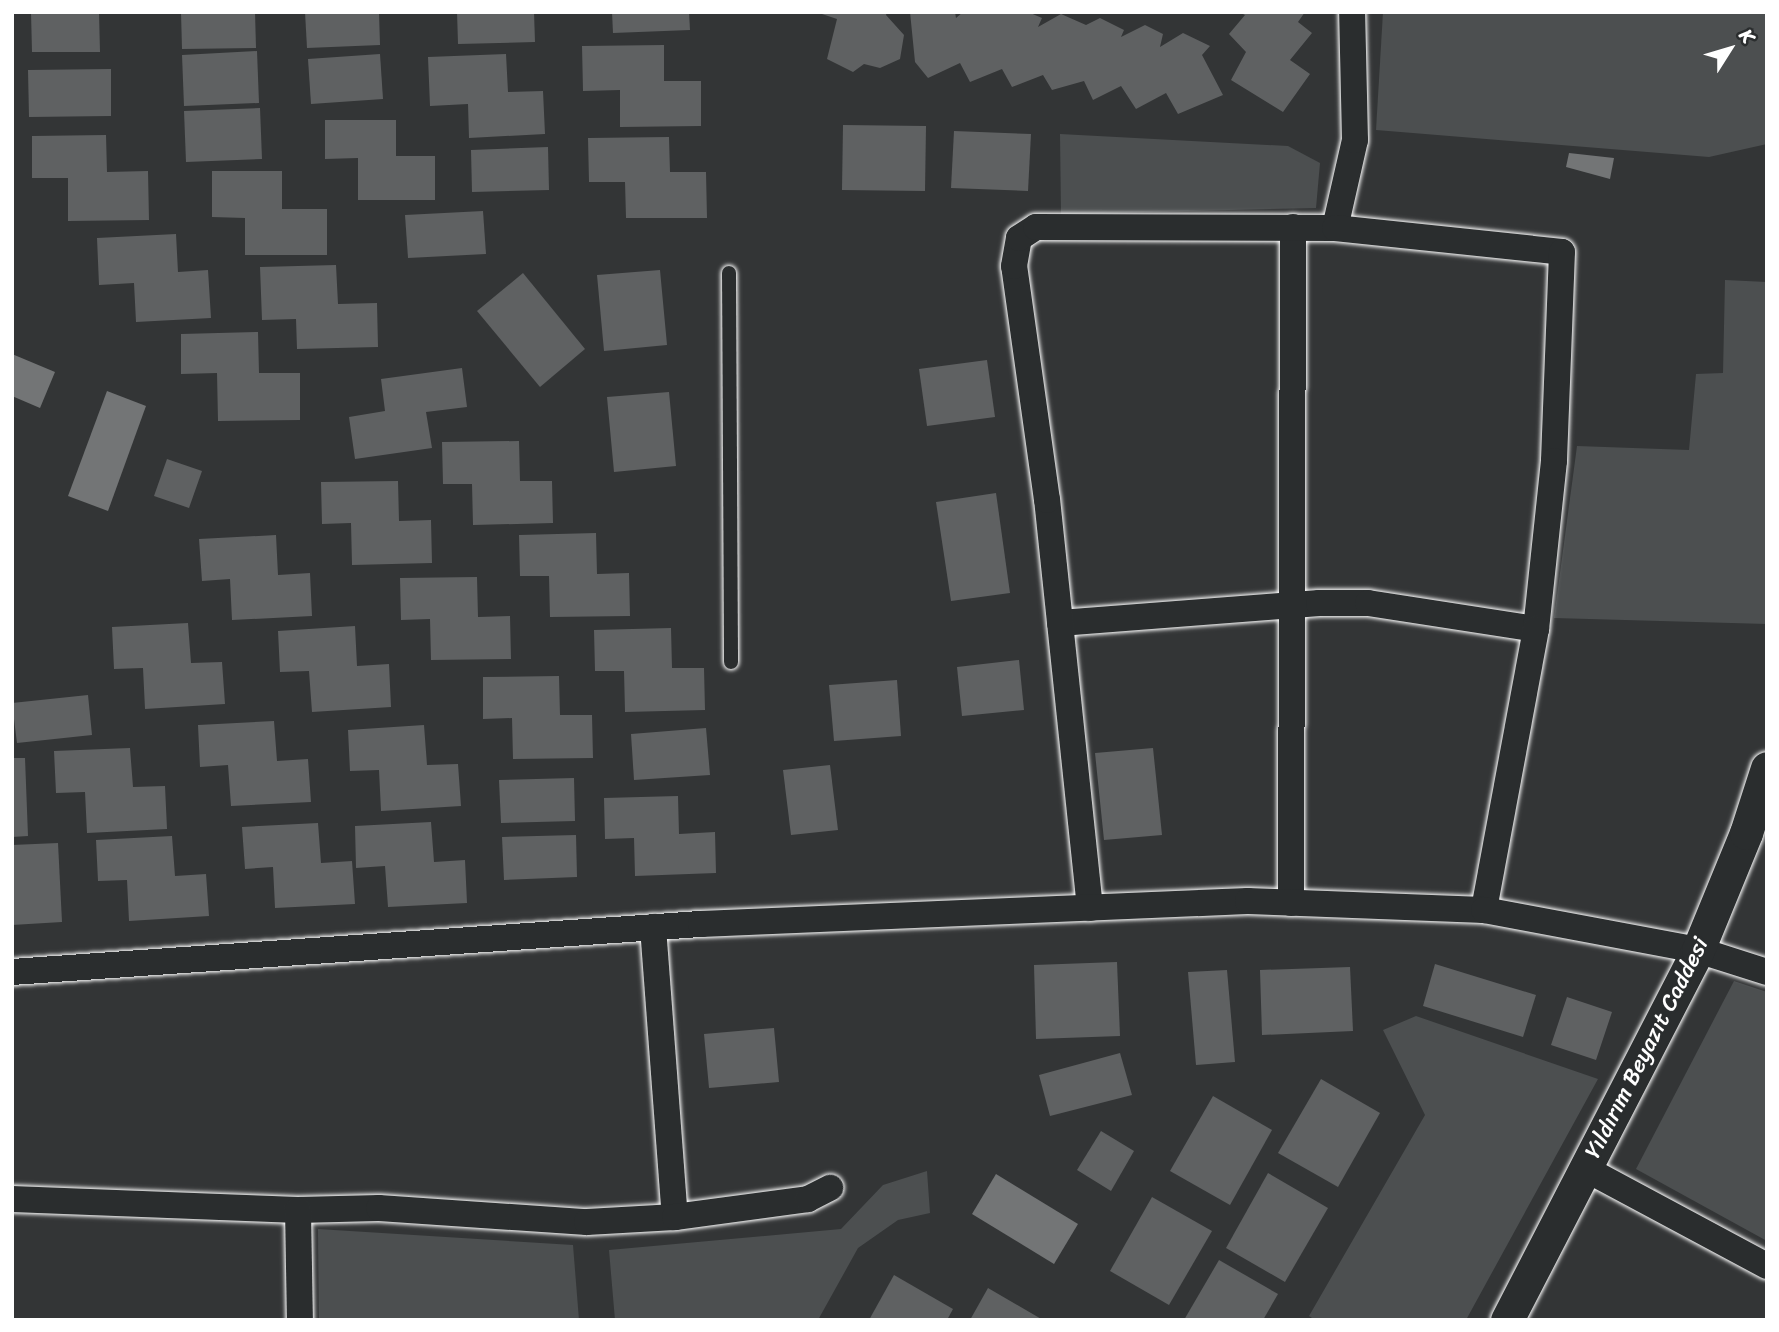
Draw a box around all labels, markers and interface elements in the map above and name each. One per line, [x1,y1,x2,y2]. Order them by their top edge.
north arrow [1695,14,1765,84]
text: K [1731,22,1764,51]
street label: Yıldırım Beyazıt Caddesi [1580,933,1714,1163]

